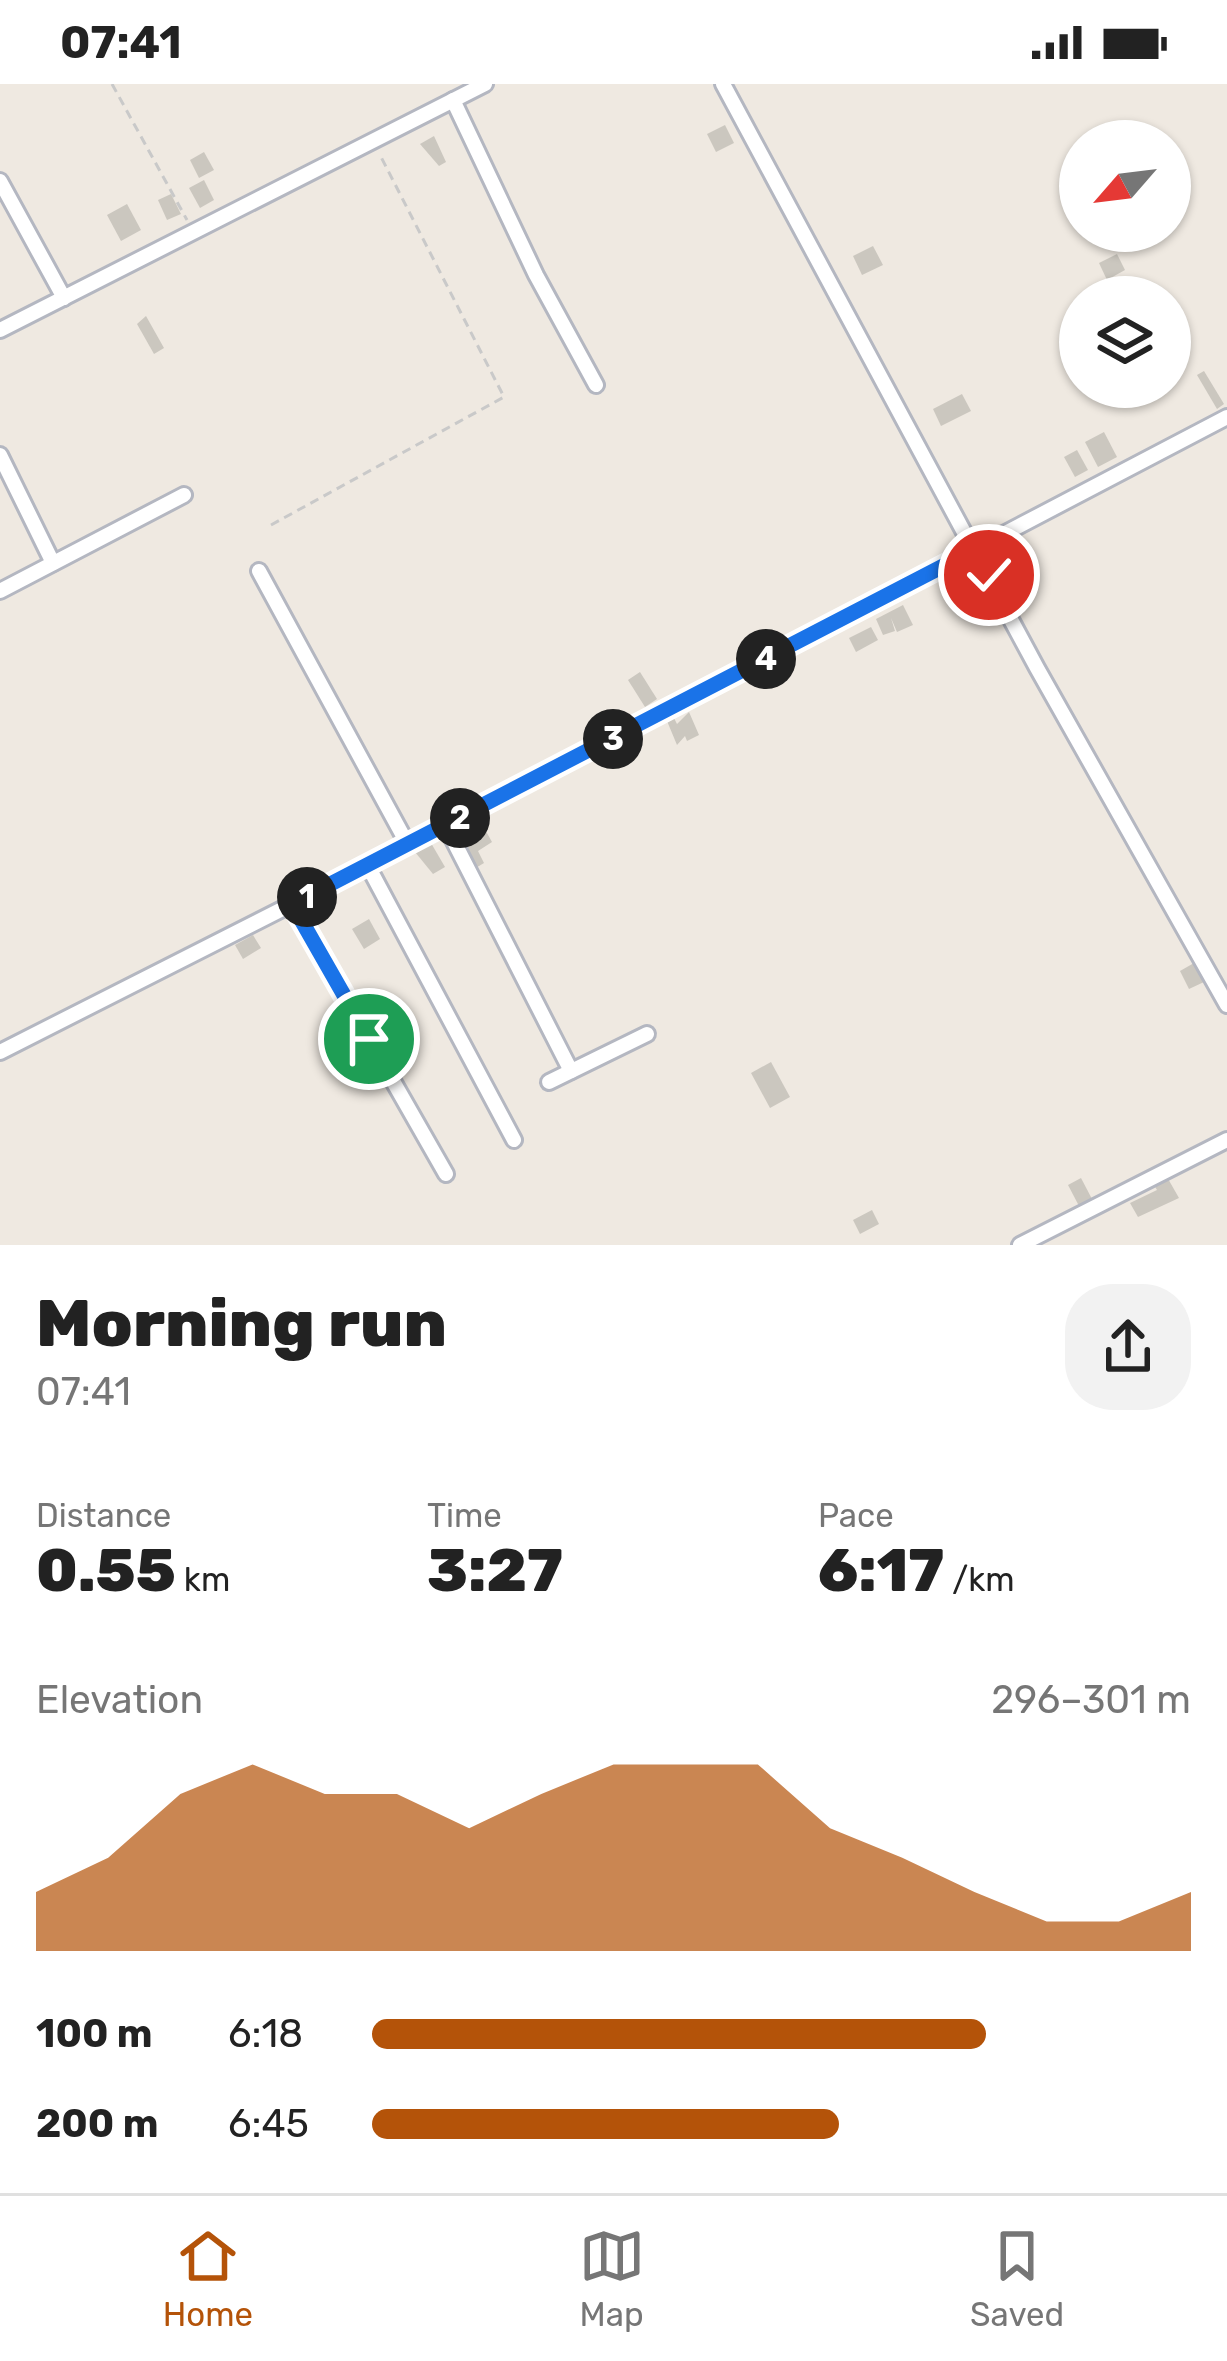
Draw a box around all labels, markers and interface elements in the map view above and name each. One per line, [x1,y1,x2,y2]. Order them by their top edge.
text: 07:41 [60,16,182,69]
north arrow [1059,120,1191,252]
map controls [1059,120,1191,408]
button: layers [1059,276,1191,408]
pin [938,524,1040,626]
icon: check [956,542,1022,608]
pin: 4 [736,629,796,689]
text: 4 [755,639,777,678]
pin: 3 [583,709,643,769]
text: 3 [602,719,624,758]
pin: 2 [430,788,490,848]
text: 2 [449,798,471,837]
pin: 1 [277,867,337,927]
text: 1 [299,877,315,916]
pin [318,988,420,1090]
icon: arrive [336,1006,402,1072]
text: Morning run [36,1284,447,1363]
button: share [1065,1284,1191,1410]
text: 07:41 [36,1369,131,1415]
text: Distance [36,1496,171,1535]
text: Time [427,1496,502,1535]
text: Pace [818,1496,894,1535]
text: 0.55 [36,1535,176,1606]
text: 3:27 [427,1535,563,1606]
text: 6:17 [818,1535,944,1606]
text: km [176,1560,230,1599]
text: /km [944,1560,1015,1599]
text: Elevation [36,1677,203,1723]
text: 296–301 m [991,1677,1191,1723]
text: 100 m [36,2011,152,2057]
text: 6:18 [228,2011,303,2057]
text: 200 m [36,2101,158,2147]
text: 6:45 [228,2101,309,2147]
tab: Home [163,2223,253,2334]
tab: Map [579,2223,645,2334]
tab: Saved [970,2223,1064,2334]

